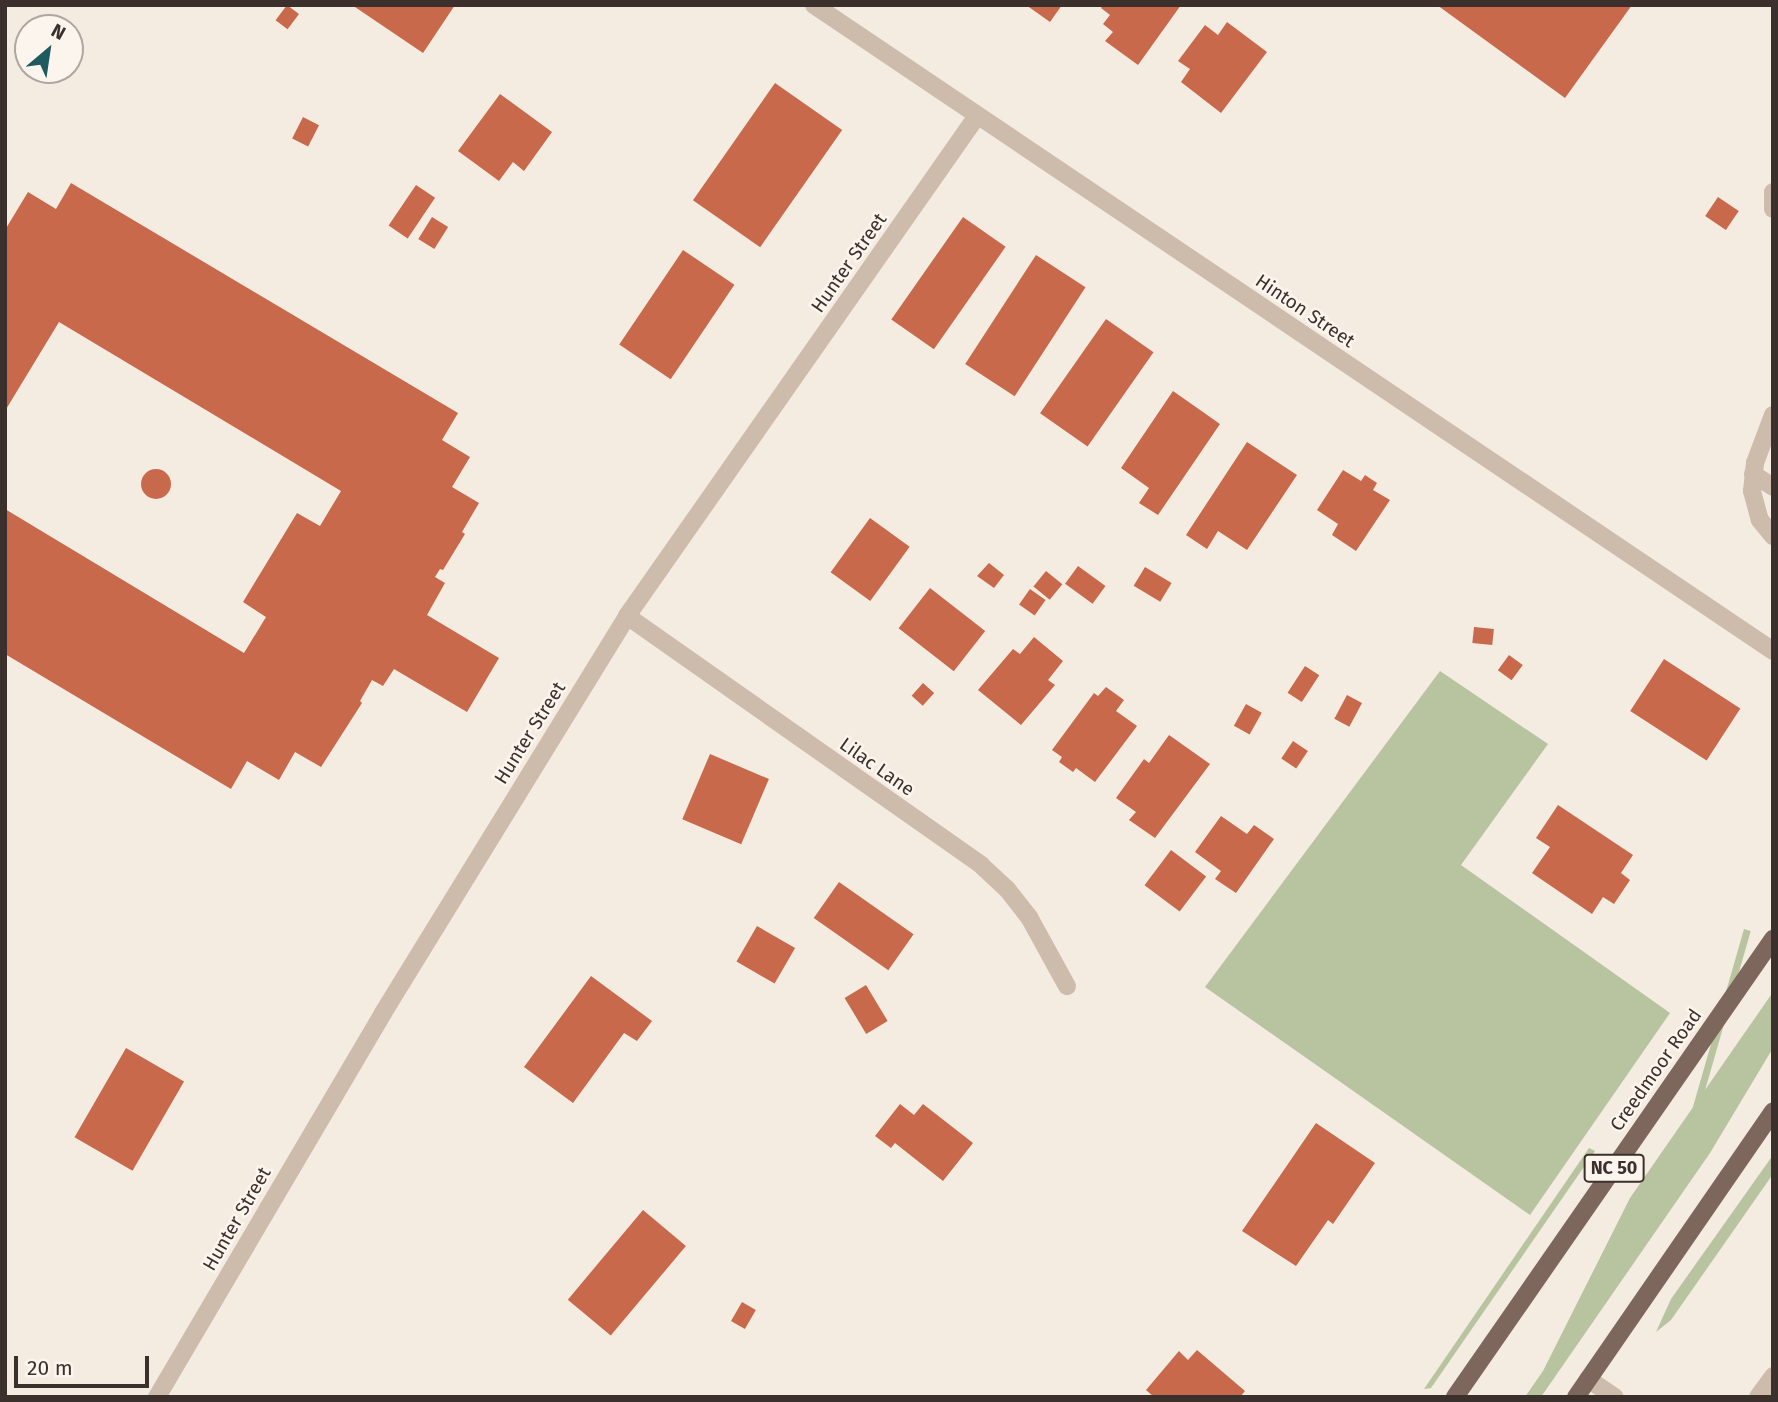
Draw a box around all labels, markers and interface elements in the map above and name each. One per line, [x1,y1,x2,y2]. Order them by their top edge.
north arrow [14,14,84,84]
text: N [47,19,70,45]
street label: Hunter Street [806,209,892,317]
street label: Hinton Street [1251,269,1359,353]
street label: Hunter Street [490,678,570,788]
street label: Lilac Lane [835,733,919,801]
street label: Creedmoor Road [1605,1005,1707,1135]
road number: NC 50 [1582,1154,1646,1182]
street label: Hunter Street [198,1163,276,1275]
scale bar [18,1342,152,1386]
text: 20 m [27,1355,73,1381]

